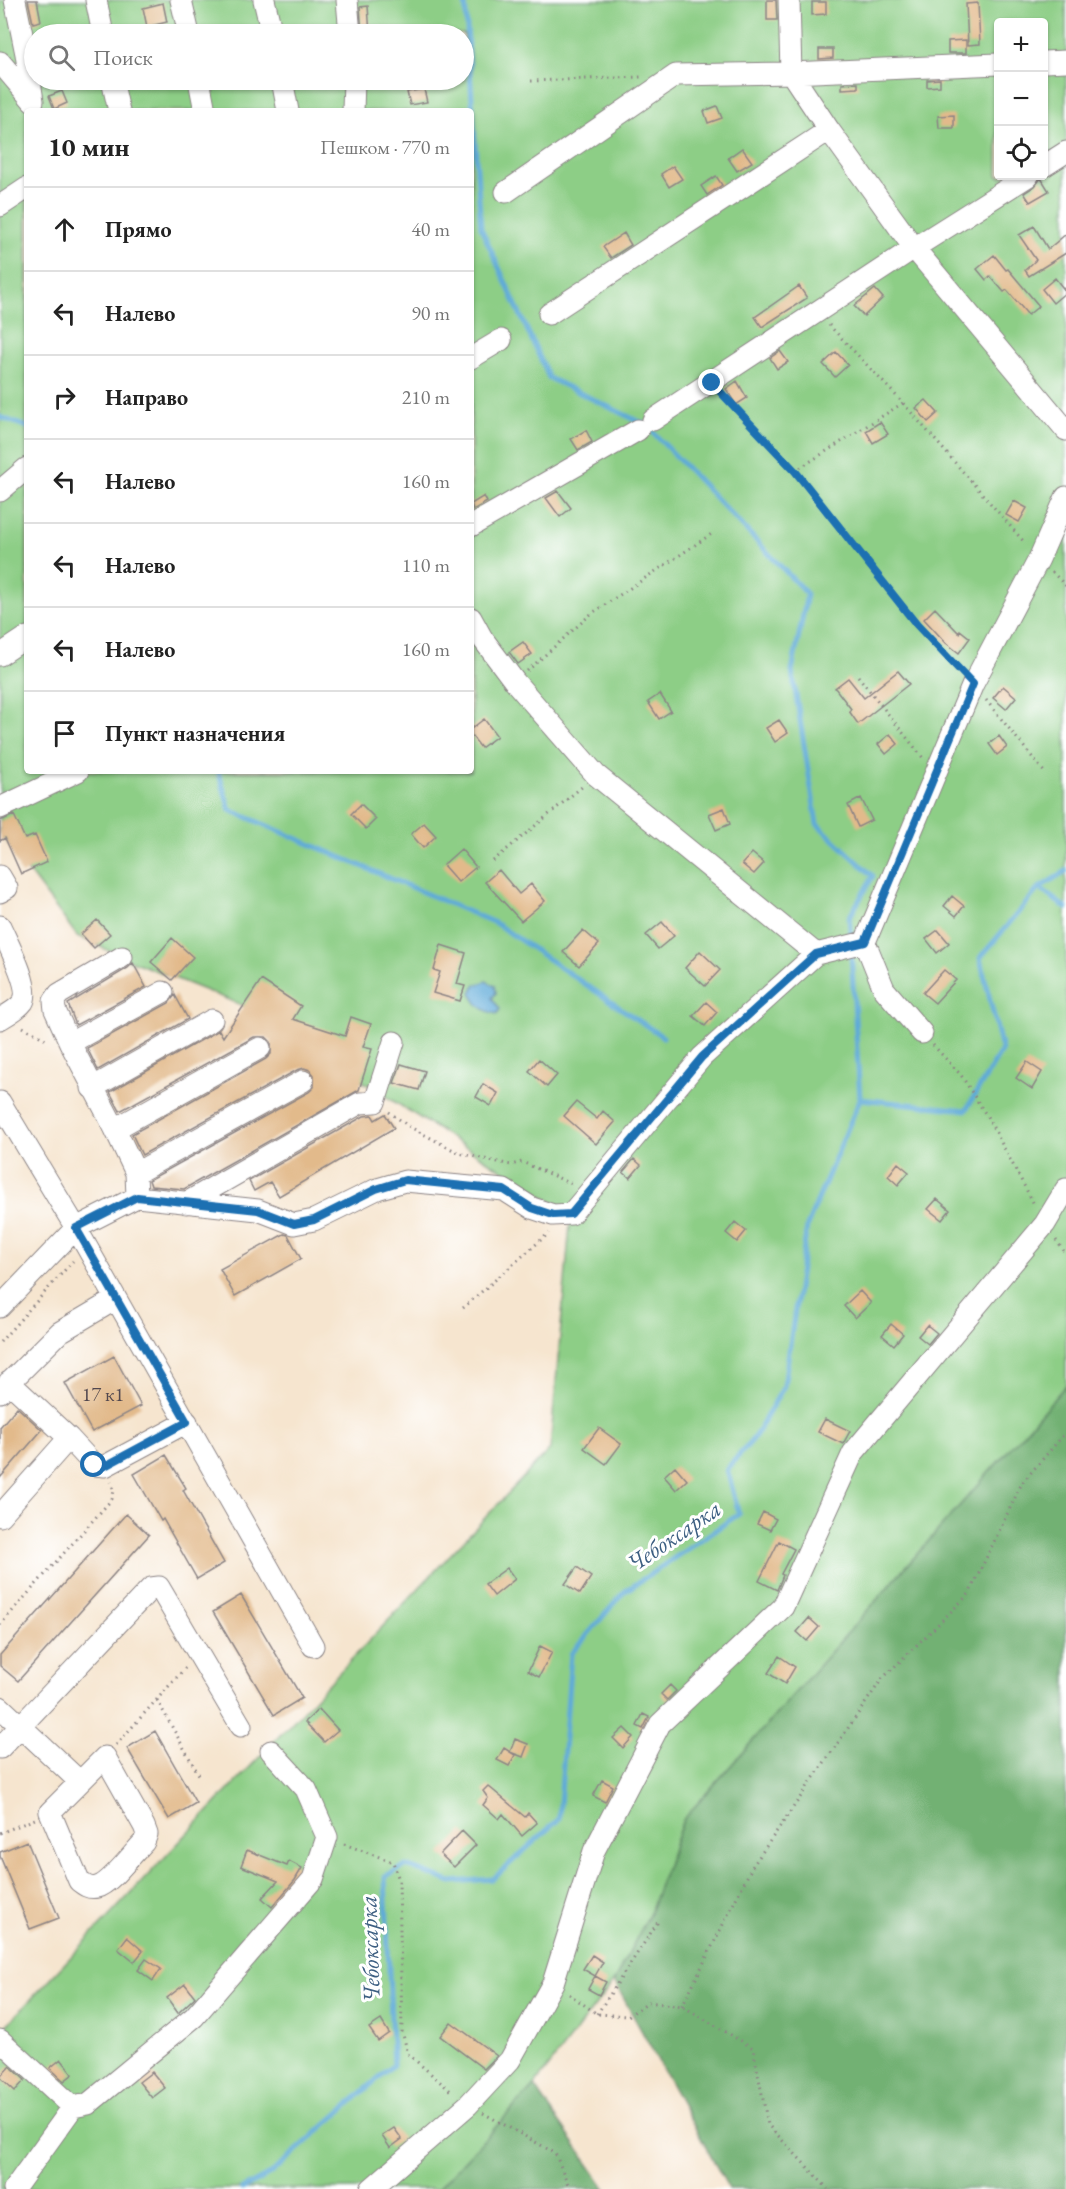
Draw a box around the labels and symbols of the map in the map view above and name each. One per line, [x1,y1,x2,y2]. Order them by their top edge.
route end [698,369,724,395]
house number: 17 к1 [82,1381,124,1407]
route start [80,1451,106,1477]
water label: Чебоксарка [621,1493,727,1578]
water label: Чебоксарка [352,1895,387,2003]

